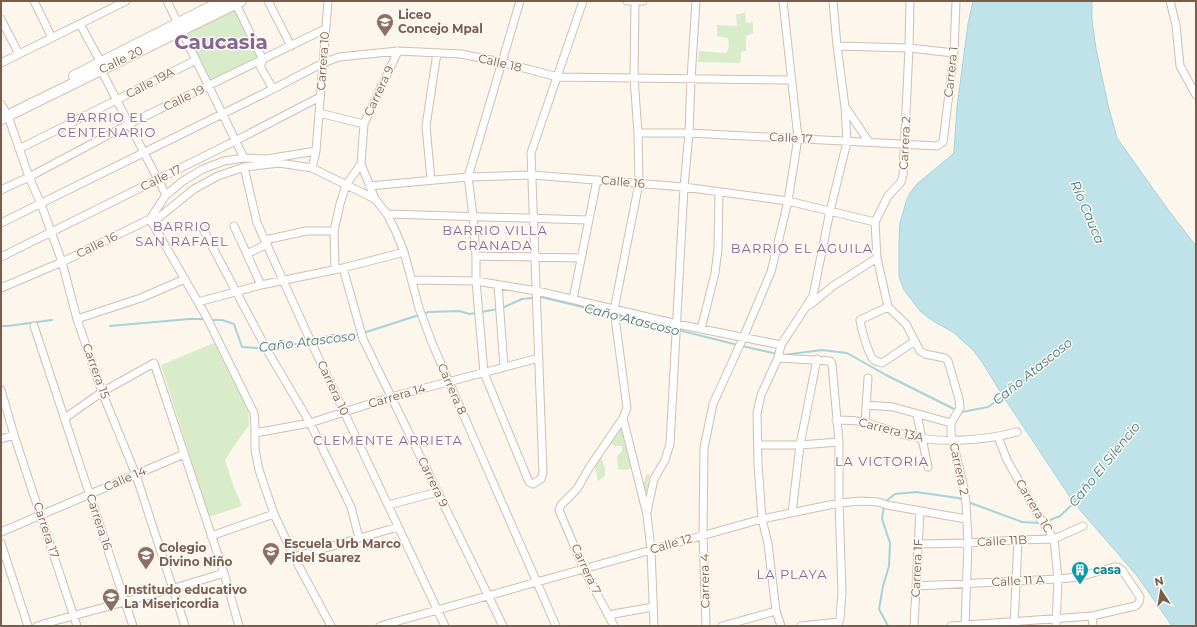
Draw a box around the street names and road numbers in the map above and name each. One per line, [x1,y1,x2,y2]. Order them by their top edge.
street label: Carrera 10 [313,31,332,91]
street label: Calle 20 [96,42,145,77]
street label: Carrera 1 [940,46,961,98]
street label: Calle 18 [477,50,524,75]
street label: Carrera 9 [360,63,397,118]
street label: Calle 19A [123,64,177,101]
street label: Calle 19 [161,81,207,114]
street label: Carrera 2 [896,116,913,170]
street label: Calle 17 [769,129,813,146]
street label: Calle 17 [138,161,184,194]
street label: Calle 16 [600,172,646,191]
street label: Calle 16 [74,228,120,261]
street label: Carrera 15 [80,341,113,401]
street label: Carrera 10 [314,358,353,418]
street label: Carrera 8 [435,361,470,417]
street label: Carrera 14 [366,380,427,411]
street label: Carrera 13A [857,414,926,445]
street label: Carrera 2 [947,441,972,497]
street label: Carrera 9 [415,454,452,509]
street label: Calle 14 [101,463,148,494]
street label: Carrera 1C [1013,476,1056,536]
street label: Carrera 16 [83,492,116,552]
street label: Carrera 17 [30,500,63,560]
street label: Calle 12 [648,530,694,557]
street label: Calle 11B [977,532,1027,549]
street label: Carrera 1F [907,538,926,598]
street label: Carrera 7 [568,541,605,596]
street label: Carrera 4 [697,554,712,608]
street label: Calle 11 A [991,572,1045,589]

